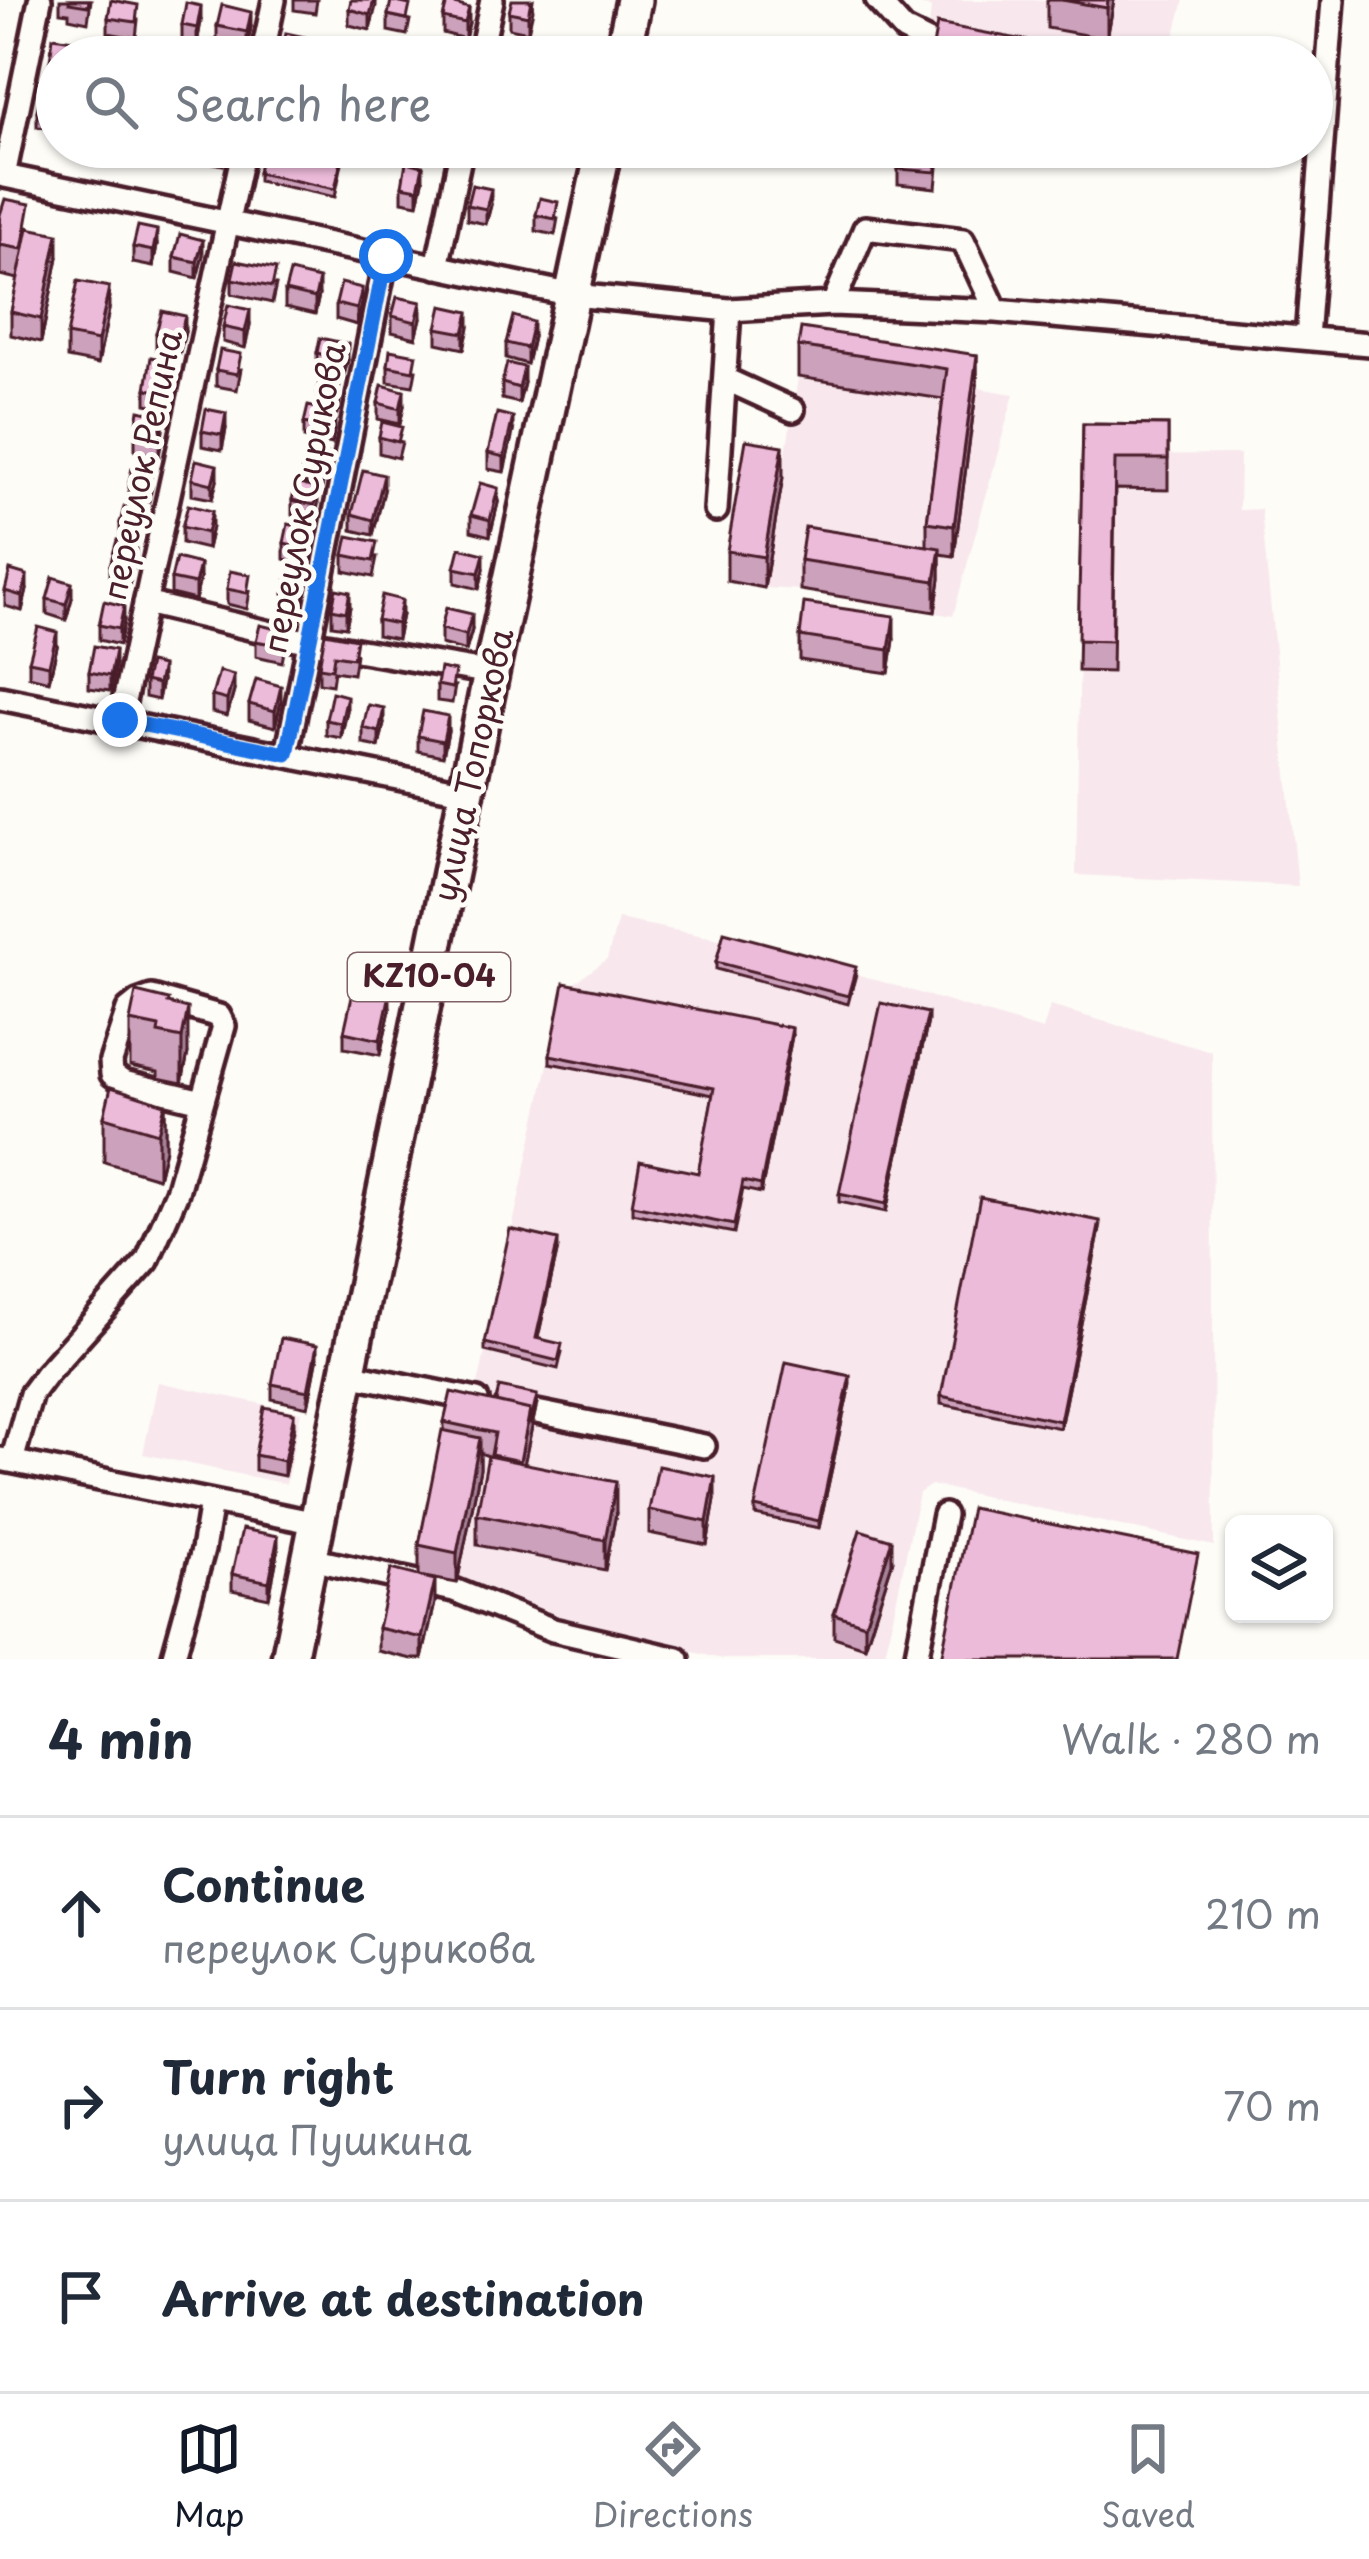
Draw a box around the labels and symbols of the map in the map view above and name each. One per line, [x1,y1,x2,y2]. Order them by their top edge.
route start [359,229,413,283]
street label: переулок Репина [87,325,193,604]
street label: переулок Сурикова [247,338,357,657]
street label: улица Топоркова [418,623,525,906]
route end [93,693,147,747]
road number: KZ10-04 [348,953,510,1001]

